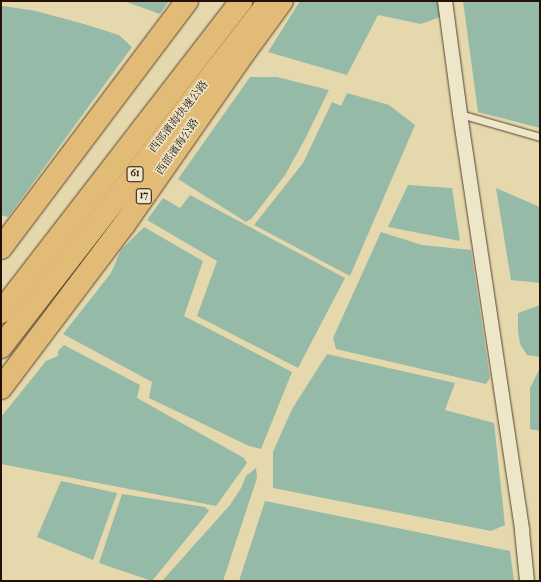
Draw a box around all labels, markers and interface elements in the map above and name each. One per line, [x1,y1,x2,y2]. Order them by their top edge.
street label: 西部濱海快速公路 [147,78,211,156]
street label: 西部濱海公路 [154,116,202,178]
road number: 61 [126,166,144,182]
road number: 17 [135,188,153,204]

